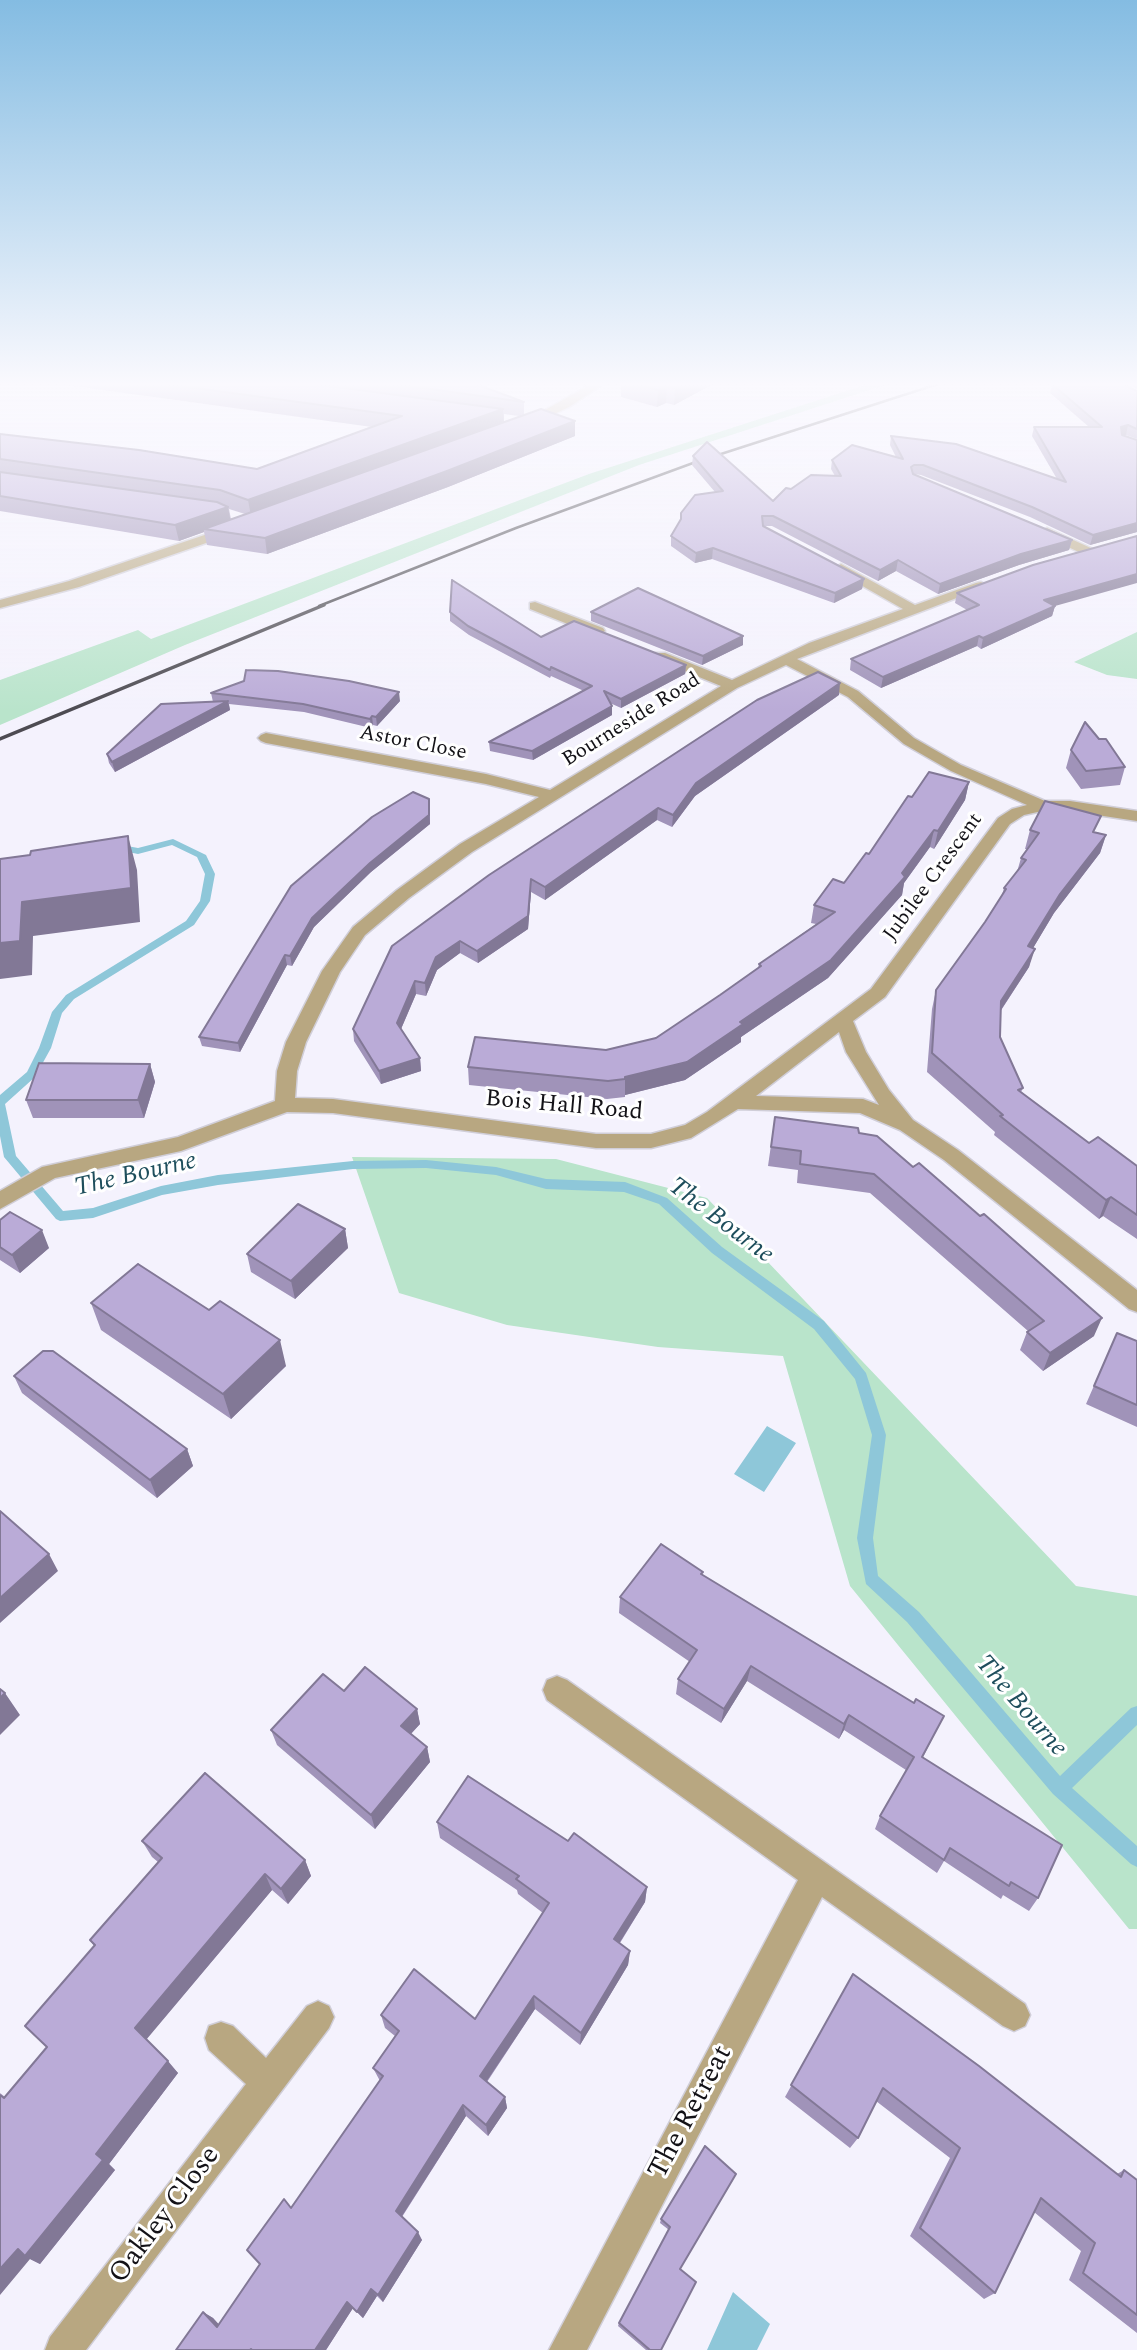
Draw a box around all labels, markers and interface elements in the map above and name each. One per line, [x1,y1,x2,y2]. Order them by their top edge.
street label: Bourneside Road [558,668,706,774]
street label: Astor Close [357,721,469,767]
street label: Jubilee Crescent [879,809,989,947]
street label: Bois Hall Road [484,1086,644,1128]
water label: The Bourne [72,1147,200,1205]
water label: The Bourne [661,1172,779,1272]
water label: The Bourne [967,1650,1073,1764]
street label: The Retreat [643,2040,741,2186]
street label: Oakley Close [104,2141,228,2291]

